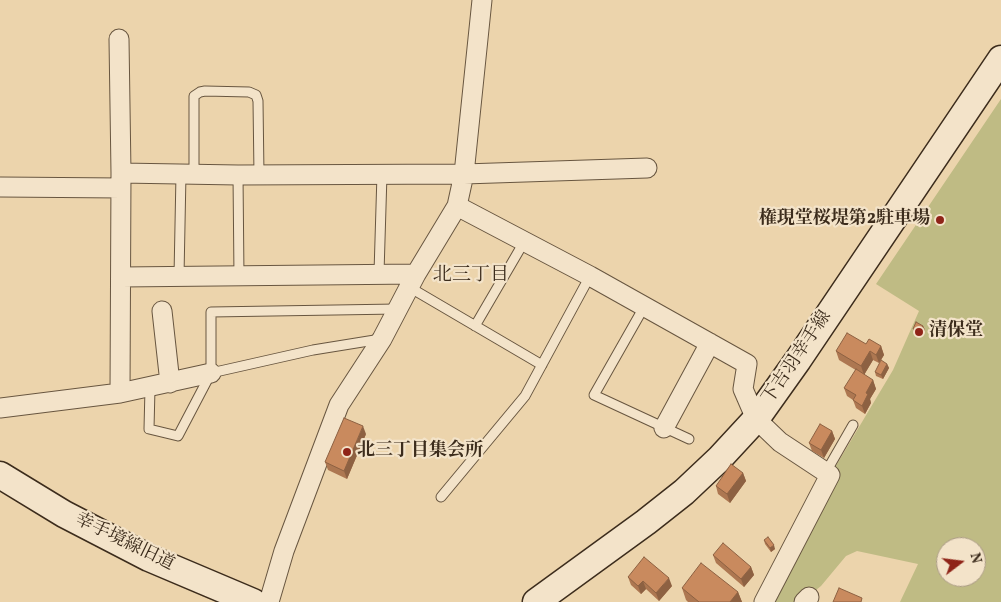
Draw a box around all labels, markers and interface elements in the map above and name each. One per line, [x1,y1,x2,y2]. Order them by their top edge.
place label: 権現堂桜堤第2駐車場 [759,209,930,231]
marker: 権現堂桜堤第2駐車場 [934,214,946,226]
district label: 北三丁目 [433,266,509,288]
street label: 下吉羽幸手線 [759,307,837,409]
place label: 清保堂 [929,321,983,343]
marker: 清保堂 [913,326,925,338]
place label: 北三丁目集会所 [357,441,483,463]
marker: 北三丁目集会所 [341,446,353,458]
street label: 幸手境線旧道 [71,510,177,576]
north arrow [936,537,986,587]
text: N [965,551,985,566]

